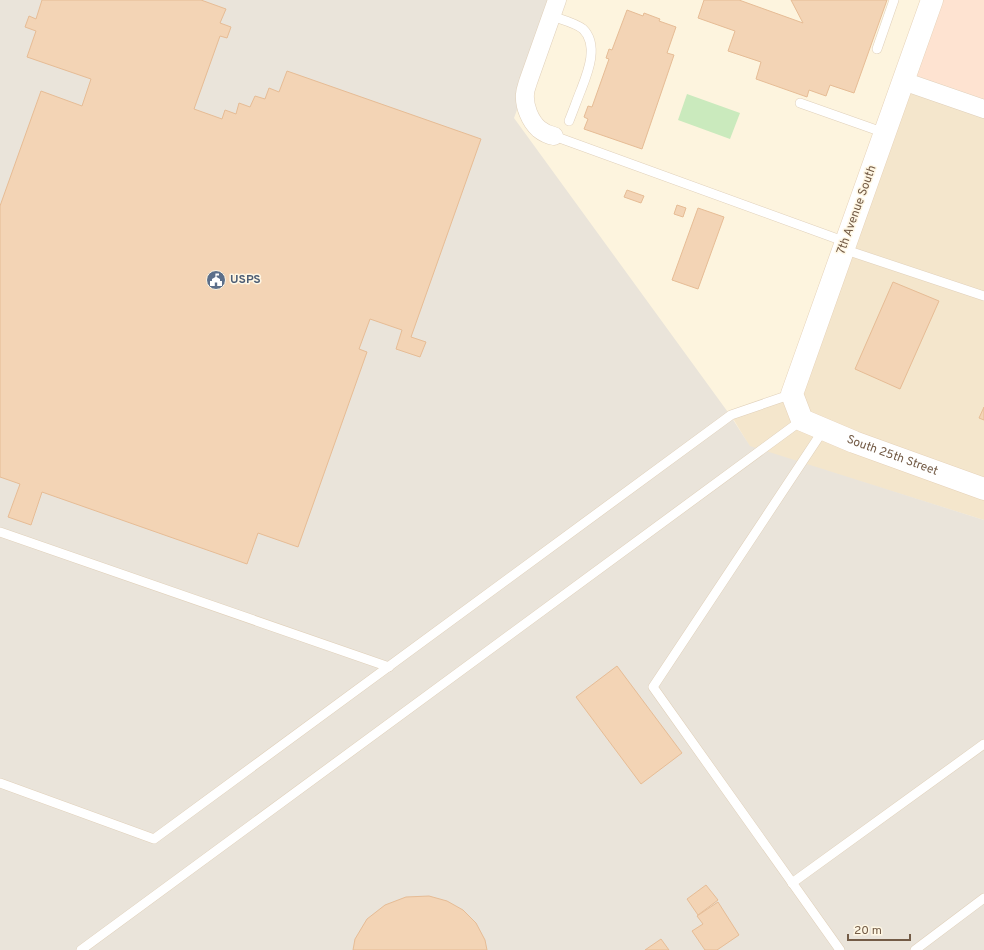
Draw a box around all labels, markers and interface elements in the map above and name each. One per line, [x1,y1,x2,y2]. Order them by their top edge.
street label: 7th Avenue South [833,163,881,257]
public building icon: USPS [205,269,227,291]
place label: USPS [230,272,261,288]
street label: South 25th Street [844,432,940,480]
scale bar [848,916,910,942]
text: 20 m [854,923,882,939]

